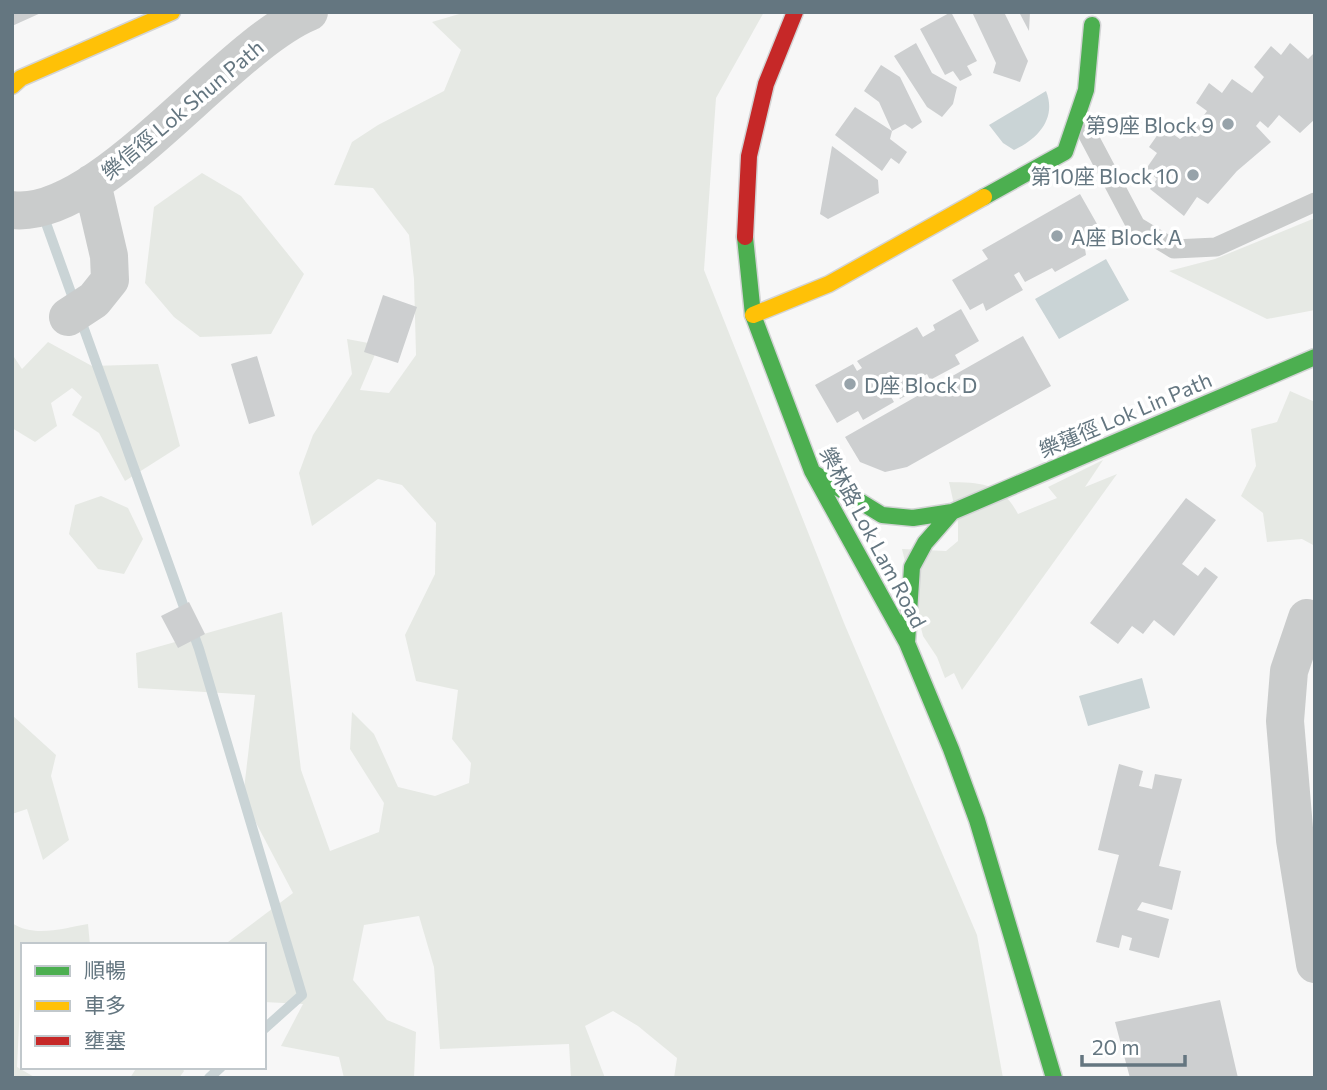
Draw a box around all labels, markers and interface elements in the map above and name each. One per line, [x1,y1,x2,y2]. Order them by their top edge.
street label: 樂信徑 Lok Shun Path [96,34,268,184]
place label: 第9座 Block 9 [1085,112,1214,137]
marker: 第9座 Block 9 [1220,116,1236,132]
place label: 第10座 Block 10 [1030,163,1179,188]
marker: 第10座 Block 10 [1185,167,1201,183]
place label: A座 Block A [1071,224,1182,249]
marker: A座 Block A [1049,228,1065,244]
street label: 樂蓮徑 Lok Lin Path [1035,366,1215,462]
place label: D座 Block D [864,372,977,397]
marker: D座 Block D [842,376,858,392]
street label: 樂林路 Lok Lam Road [816,442,932,632]
legend [21,943,266,1069]
text: 順暢 [84,957,126,982]
text: 車多 [84,992,126,1017]
scale bar [1082,1024,1185,1068]
text: 壅塞 [84,1027,126,1052]
text: 20 m [1092,1034,1140,1059]

